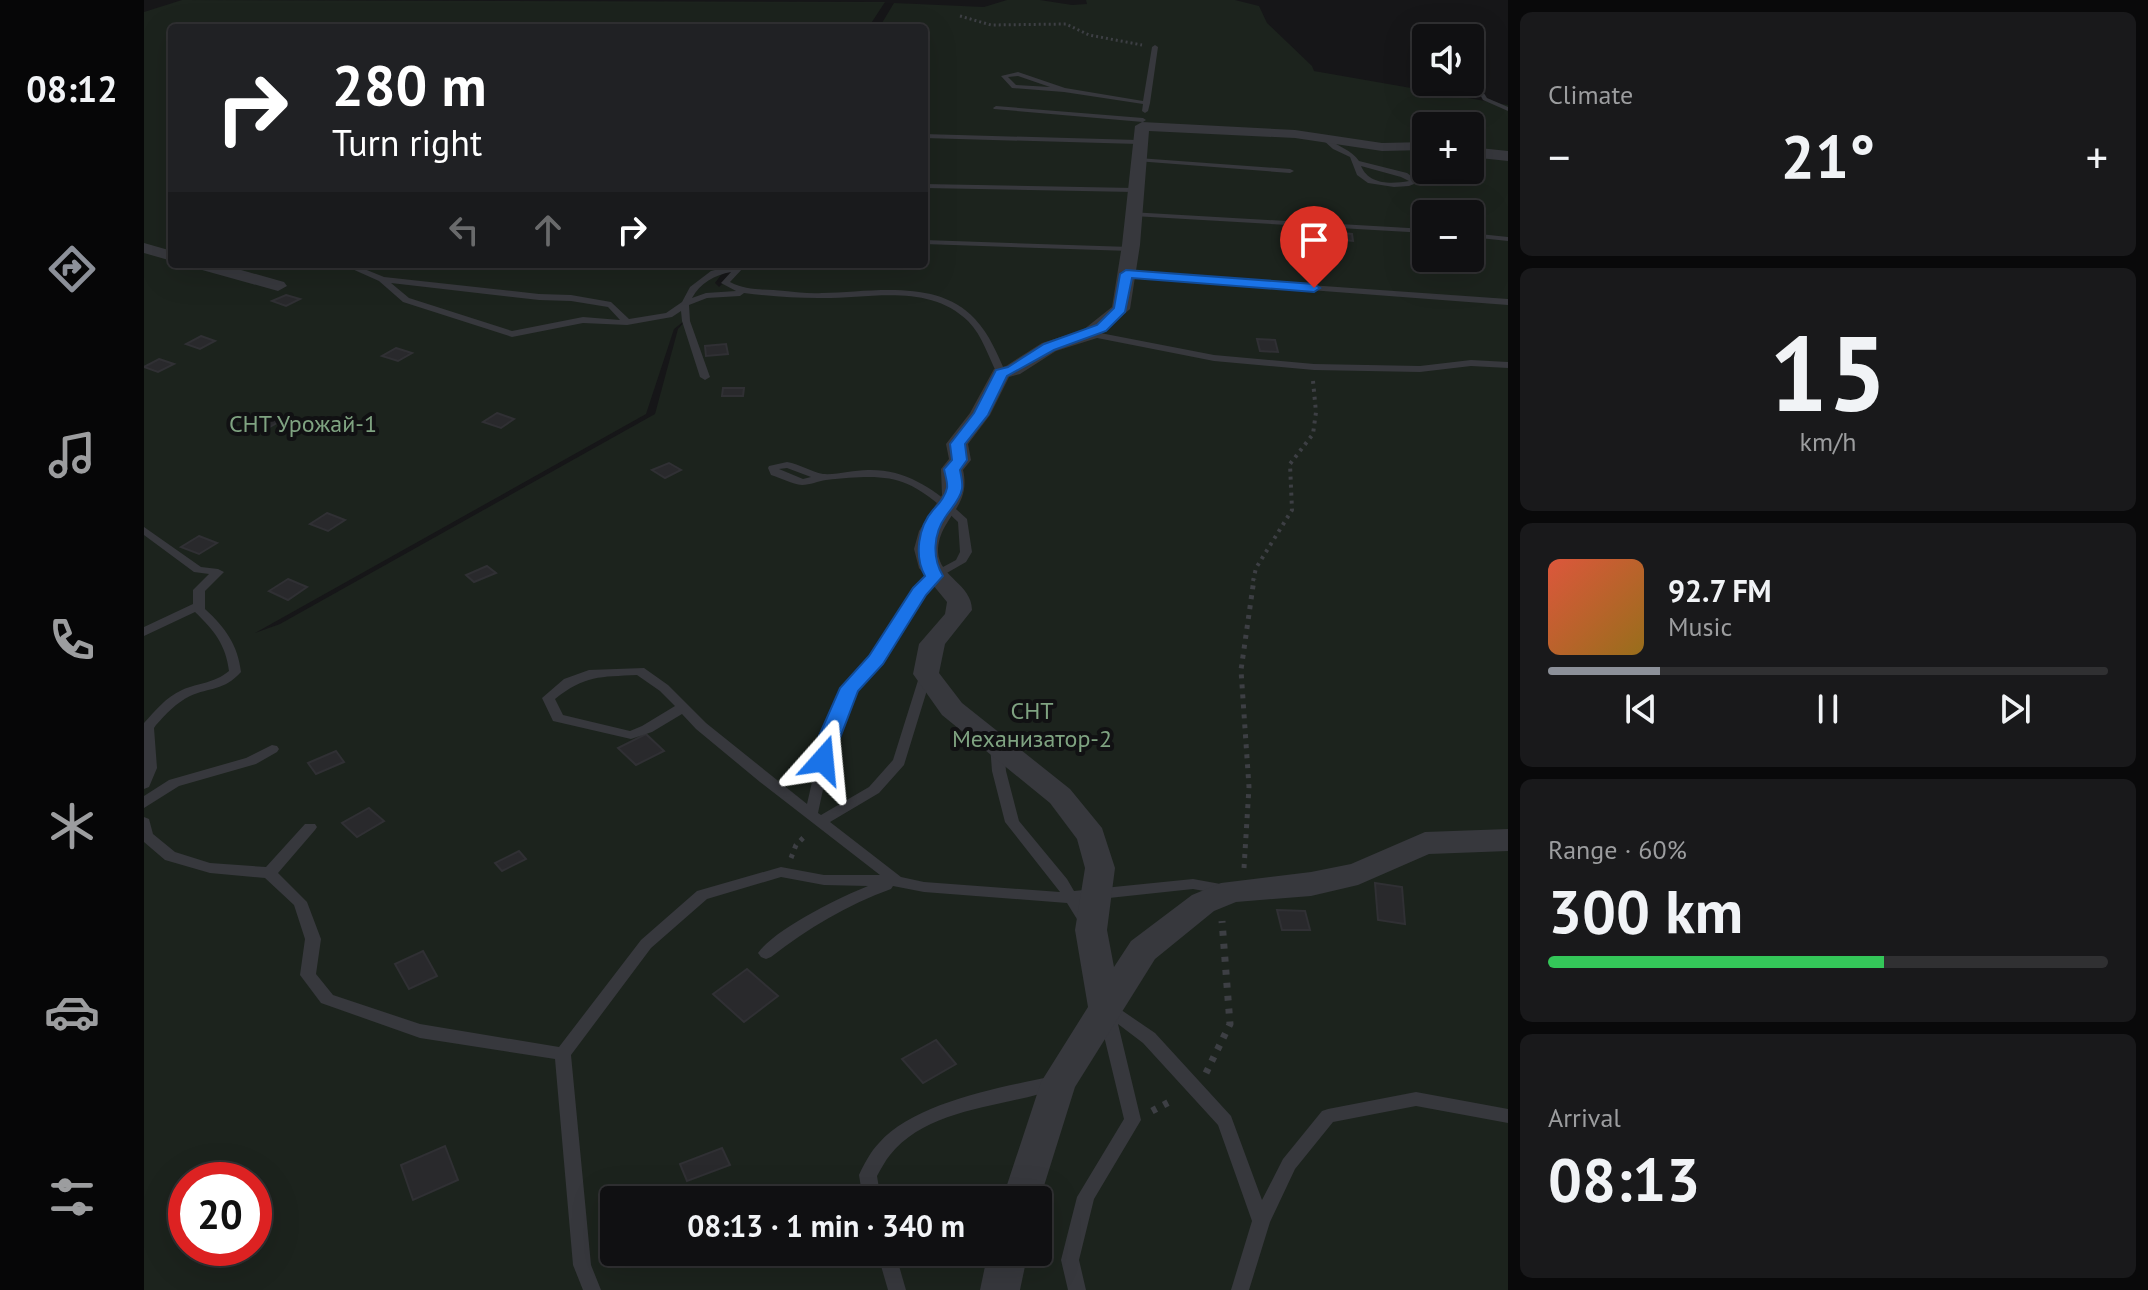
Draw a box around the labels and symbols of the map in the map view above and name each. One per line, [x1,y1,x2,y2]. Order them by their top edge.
pin [1280,206,1348,288]
park label: СНТ Урожай-1 [229,408,377,439]
park label: СНТ Механизатор-2 [952,695,1112,754]
position arrow [781,718,865,802]
speed limit sign: 20 [168,1162,272,1266]

